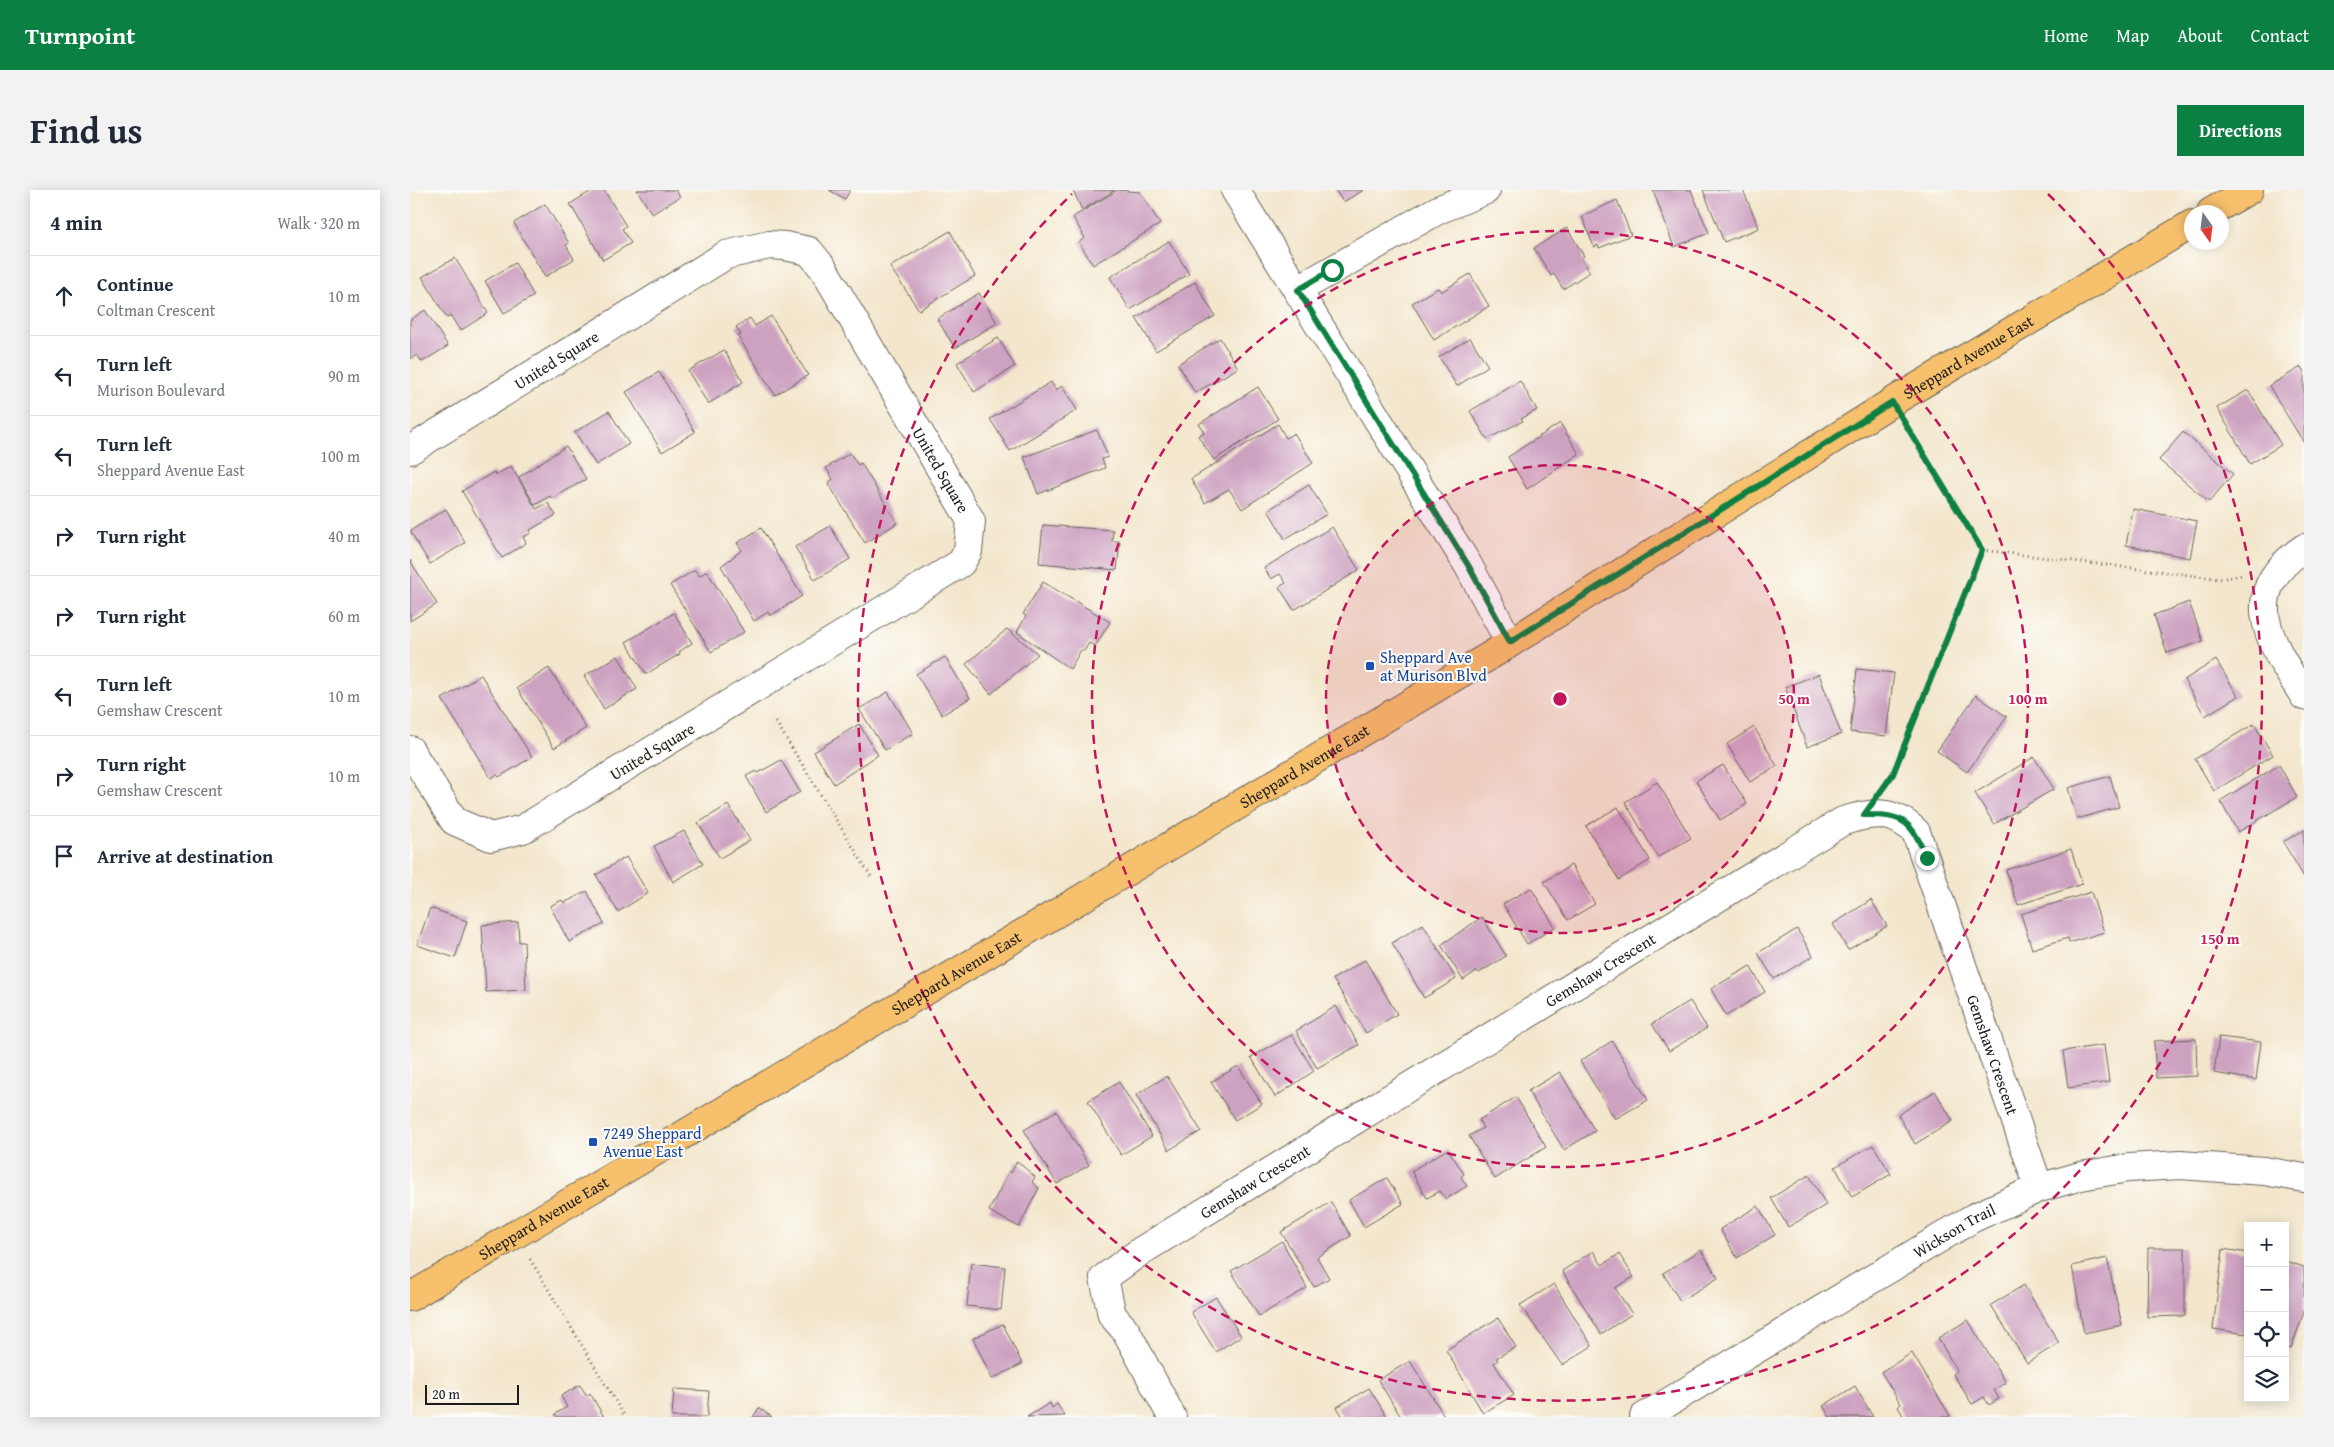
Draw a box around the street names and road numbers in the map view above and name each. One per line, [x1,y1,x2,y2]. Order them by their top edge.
street label: Sheppard Avenue East [1898,309,2038,405]
street label: United Square [509,324,603,395]
street label: United Square [907,423,976,517]
street label: United Square [605,716,699,786]
street label: Sheppard Avenue East [1234,718,1374,814]
street label: Sheppard Avenue East [886,925,1026,1021]
street label: Gemshaw Crescent [1540,926,1660,1013]
street label: Gemshaw Crescent [1961,991,2025,1118]
street label: Gemshaw Crescent [1195,1138,1315,1224]
street label: Sheppard Avenue East [473,1170,613,1266]
street label: Wickson Trail [1908,1197,2000,1264]

